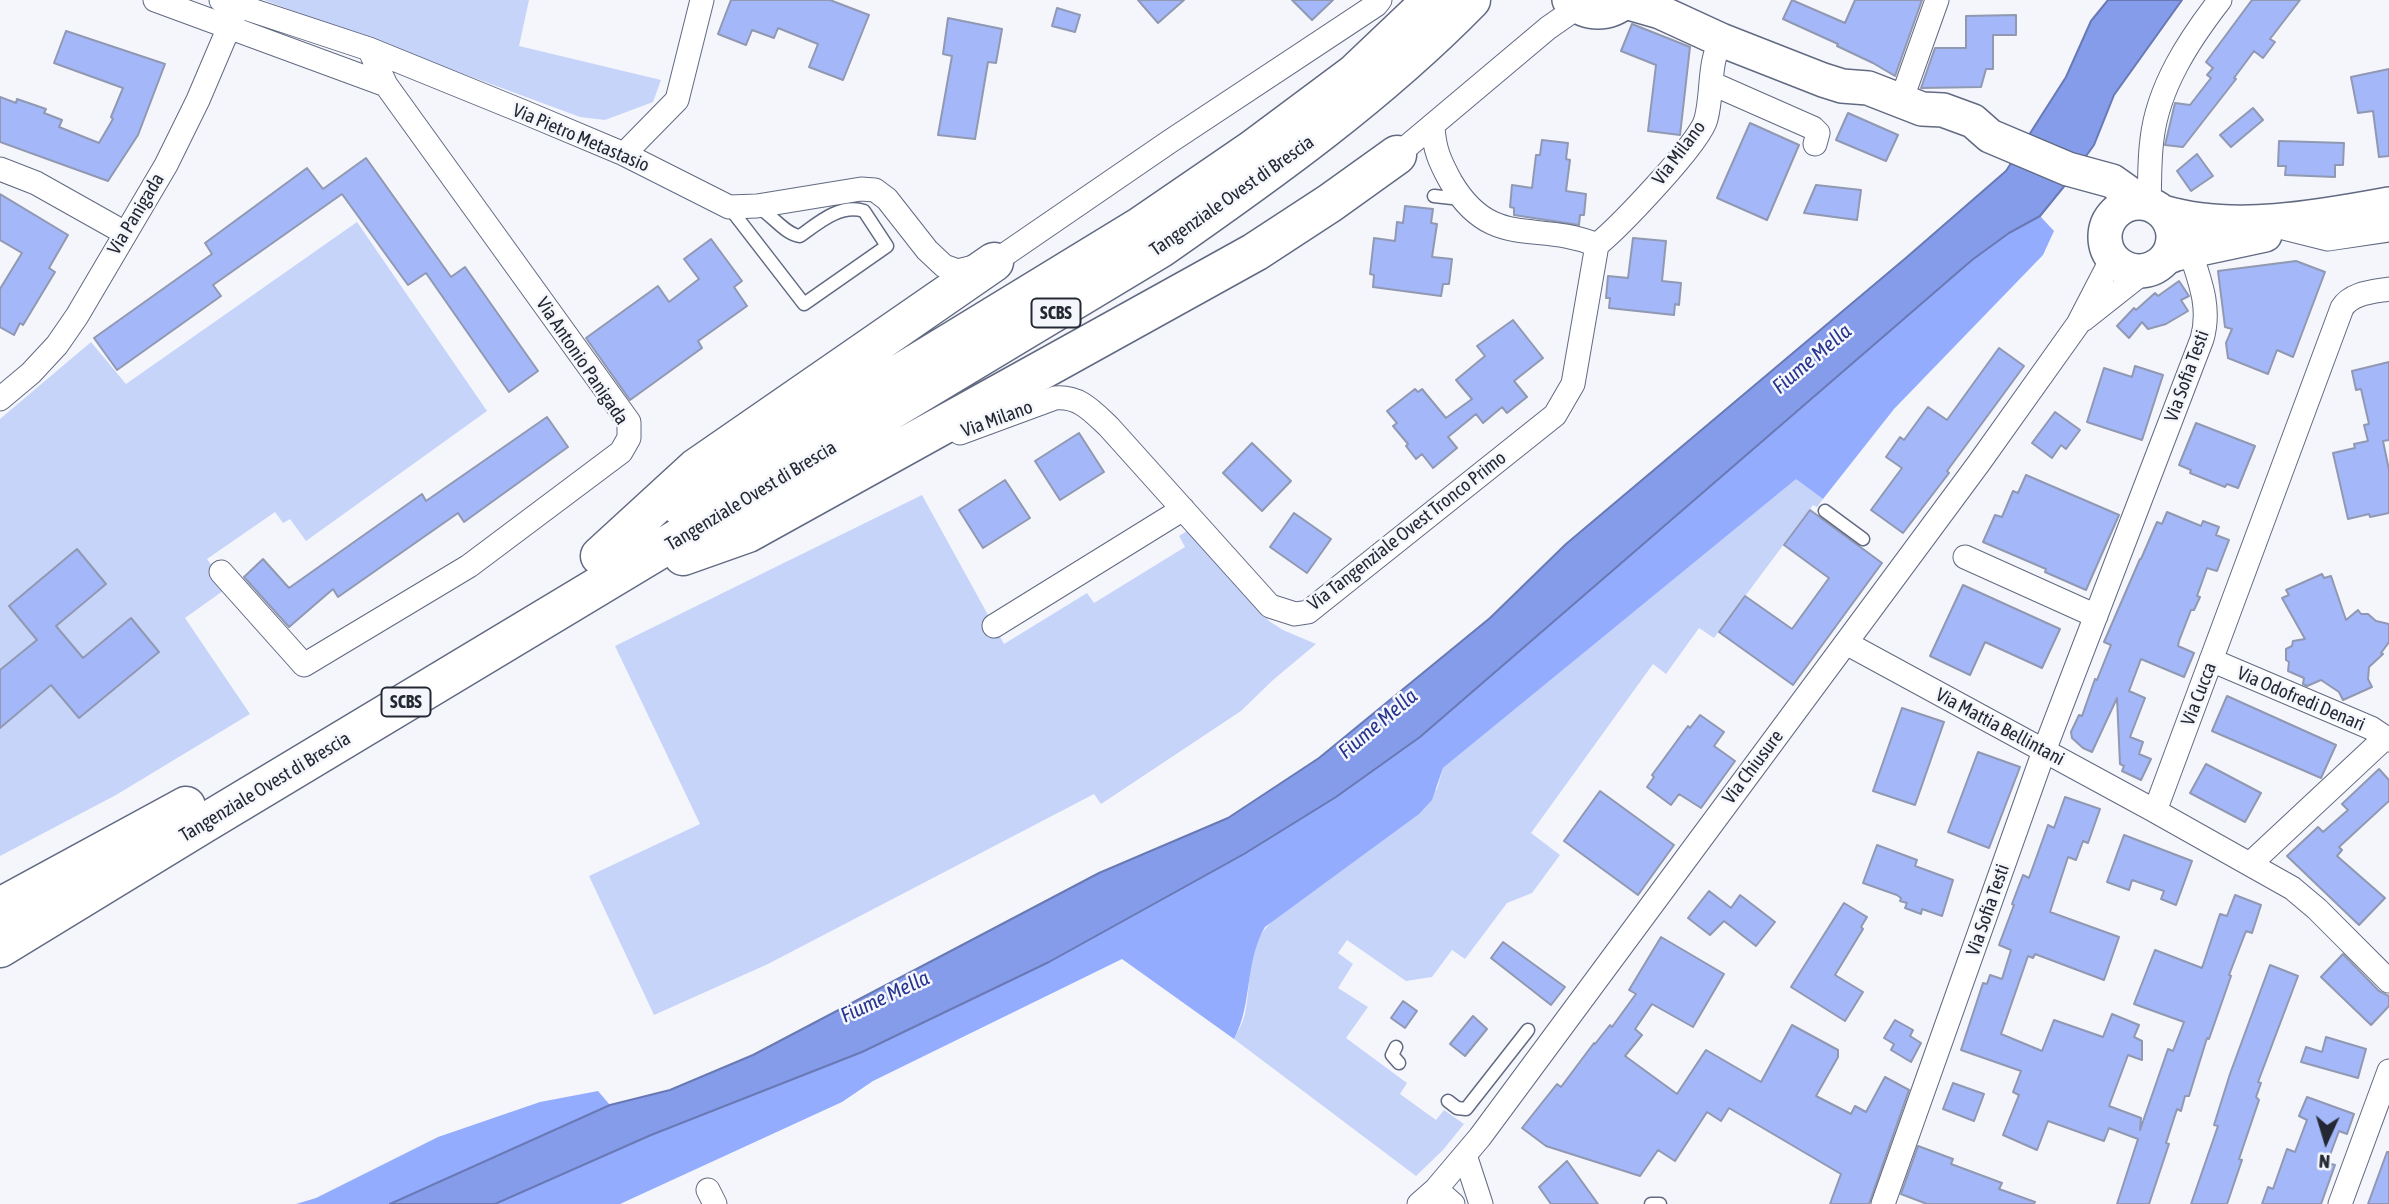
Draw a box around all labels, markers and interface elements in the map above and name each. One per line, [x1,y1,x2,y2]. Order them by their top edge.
street label: Via Pietro Metastasio [509,99,653,177]
street label: Via Milano [1648,116,1710,190]
street label: Tangenziale Ovest di Brescia [1146,131,1318,261]
street label: Via Panigada [103,169,169,259]
street label: Via Antonio Panigada [531,293,633,429]
road number: SCBS [1032,298,1080,328]
water label: Fiume Mella [1767,319,1857,399]
street label: Via Sofia Testi [2160,327,2214,425]
street label: Via Milano [958,396,1036,442]
street label: Tangenziale Ovest di Brescia [662,436,840,556]
street label: Via Tangenziale Ovest Tronco Primo [1303,446,1511,616]
street label: Via Cucca [2177,659,2221,729]
street label: Via Odofredi Denari [2234,662,2368,736]
street label: Via Mattia Bellintani [1932,683,2068,771]
water label: Fiume Mella [1333,684,1423,764]
road number: SCBS [382,688,430,716]
street label: Via Chiusure [1718,726,1788,808]
street label: Tangenziale Ovest di Brescia [176,727,354,847]
street label: Via Sofia Testi [1962,861,2014,959]
water label: Fiume Mella [837,965,933,1029]
north arrow [2291,1106,2361,1176]
text: N [2318,1151,2331,1173]

